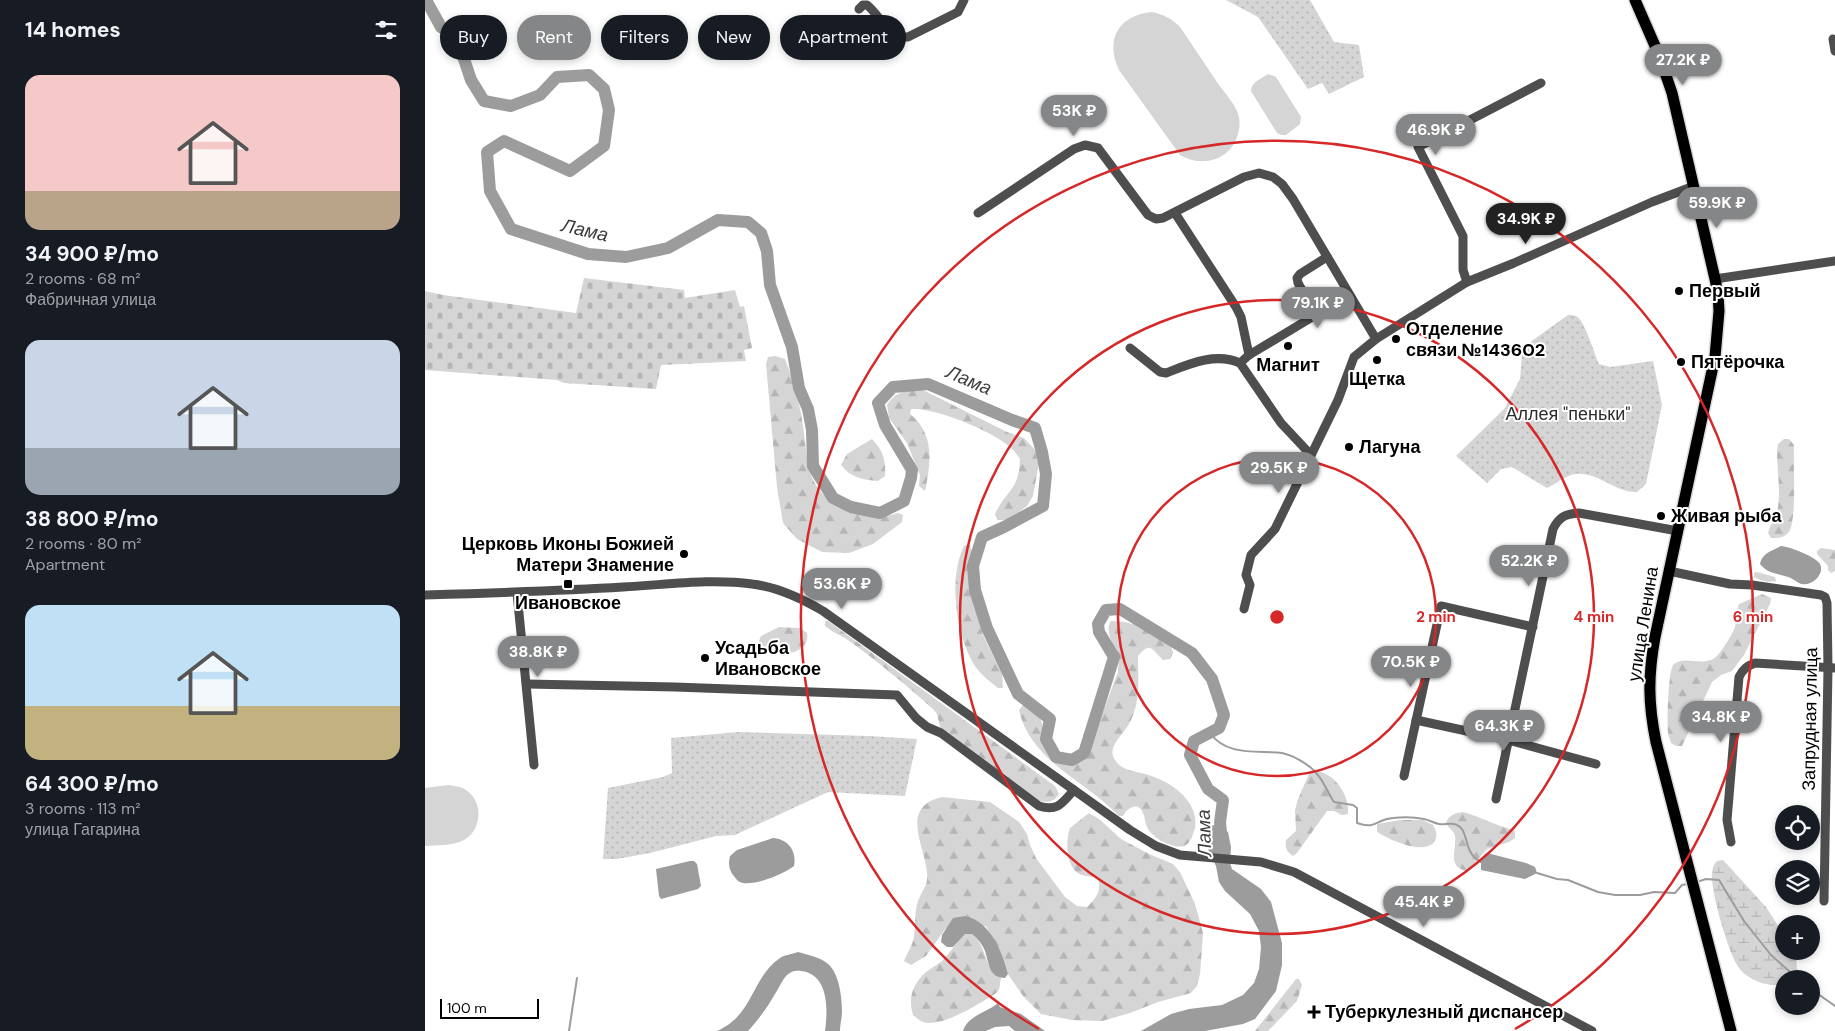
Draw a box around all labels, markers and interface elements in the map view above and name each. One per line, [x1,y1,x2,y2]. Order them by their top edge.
chip: Buy [440,15,507,60]
chip: Rent [517,15,591,60]
chip: Filters [601,15,688,60]
chip: New [698,15,770,60]
chip: Apartment [780,15,906,60]
text: 14 homes [25,16,121,44]
icon: filters [372,16,400,44]
pin: 27.2K ₽ [1637,44,1729,86]
text: 27.2K ₽ [1656,49,1710,70]
pin: 53K ₽ [1039,94,1109,137]
text: 53K ₽ [1052,100,1096,121]
icon: home [168,108,258,198]
pin: 46.9K ₽ [1390,114,1482,156]
text: 46.9K ₽ [1407,119,1465,140]
pin: 59.9K ₽ [1671,186,1763,229]
text: 59.9K ₽ [1688,192,1746,213]
pin: 34.9K ₽ [1480,202,1572,245]
text: 34.9K ₽ [1497,208,1555,229]
water label: Лама [557,212,611,247]
text: 34 900 ₽/mo [25,240,159,268]
text: 2 rooms · 68 m² [25,268,141,289]
place label: Первый [1689,279,1760,303]
marker: Первый [1673,285,1685,297]
pin: 79.1K ₽ [1272,286,1364,329]
text: Фабричная улица [25,289,156,310]
text: 79.1K ₽ [1292,292,1344,313]
place label: Отделение связи №143602 [1406,317,1545,362]
marker: Отделение связи №143602 [1390,333,1402,345]
marker: Магнит [1282,340,1294,352]
place label: Пятёрочка [1691,350,1785,374]
place label: Магнит [1256,353,1320,377]
marker: Щетка [1371,354,1383,366]
marker: Пятёрочка [1675,356,1687,368]
water label: Лама [941,358,996,401]
place label: Щетка [1349,367,1406,391]
icon: home [168,373,258,463]
park label: Аллея "пеньки" [1505,402,1631,426]
place label: Лагуна [1359,435,1421,459]
marker: Лагуна [1343,441,1355,453]
pin: 29.5K ₽ [1233,452,1325,494]
text: 29.5K ₽ [1250,457,1308,478]
place label: Живая рыба [1670,504,1782,528]
text: 38 800 ₽/mo [25,505,159,533]
marker: Живая рыба [1655,510,1667,522]
place label: Церковь Иконы Божией Матери Знамение [462,532,674,577]
text: 2 rooms · 80 m² [25,533,142,554]
pin: 52.2K ₽ [1483,544,1575,587]
marker: Церковь Иконы Божией Матери Знамение [678,548,690,560]
text: 52.2K ₽ [1500,550,1558,571]
text: Apartment [25,554,105,575]
street label: улица Ленина [1622,564,1664,683]
pin: 53.6K ₽ [796,568,888,610]
text: 53.6K ₽ [813,573,871,594]
marker: Ивановское [562,578,574,590]
place label: Ивановское [515,591,621,615]
text: 2 min [1416,607,1456,627]
text: 4 min [1574,607,1614,627]
text: 6 min [1733,607,1773,627]
centre of rings [1268,608,1286,626]
pin: 38.8K ₽ [492,636,584,678]
place label: Усадьба Ивановское [715,636,821,681]
icon: home [168,638,258,728]
text: 38.8K ₽ [509,641,567,662]
pin: 70.5K ₽ [1365,646,1457,688]
street label: Запрудная улица [1797,646,1823,791]
text: 70.5K ₽ [1382,651,1440,672]
marker: Усадьба Ивановское [699,652,711,664]
pin: 34.8K ₽ [1675,700,1767,743]
text: 34.8K ₽ [1692,706,1750,727]
pin: 64.3K ₽ [1458,710,1550,752]
text: 64.3K ₽ [1475,715,1533,736]
text: 64 300 ₽/mo [25,770,159,798]
text: 3 rooms · 113 m² [25,798,141,819]
map controls [1775,805,1820,1015]
button: locate [1775,805,1820,850]
water label: Лама [1191,809,1217,859]
text: улица Гагарина [25,819,140,840]
button: layers [1775,860,1820,905]
pin: 45.4K ₽ [1378,886,1470,928]
text: 45.4K ₽ [1394,891,1454,912]
button: + [1775,915,1820,960]
button: − [1775,970,1820,1015]
scale bar [440,996,539,1019]
text: 100 m [447,999,487,1017]
place label: Туберкулезный диспансер [1325,1000,1563,1024]
marker: Туберкулезный диспансер [1307,1005,1321,1019]

